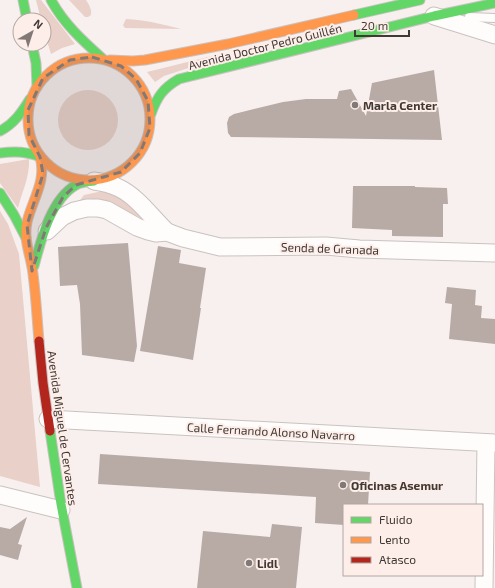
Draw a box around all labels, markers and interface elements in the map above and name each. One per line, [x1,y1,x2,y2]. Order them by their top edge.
north arrow [12,12,52,52]
scale bar [355,12,409,38]
text: N [31,16,46,31]
text: 20 m [361,18,388,32]
street label: Avenida Doctor Pedro Guillén [187,20,343,72]
place label: Marla Center [363,98,437,112]
marker: Marla Center [350,100,360,110]
street label: Senda de Granada [281,239,379,257]
street label: Avenida Miguel de Cervantes [45,350,81,506]
street label: Calle Fernando Alonso Navarro [187,420,356,442]
place label: Oficinas Asemur [351,478,443,492]
marker: Oficinas Asemur [338,480,348,490]
legend [343,504,483,576]
text: Fluido [379,512,413,526]
text: Lento [379,532,410,546]
text: Atasco [379,552,416,566]
place label: Lidl [257,556,278,570]
marker: Lidl [244,558,254,568]

